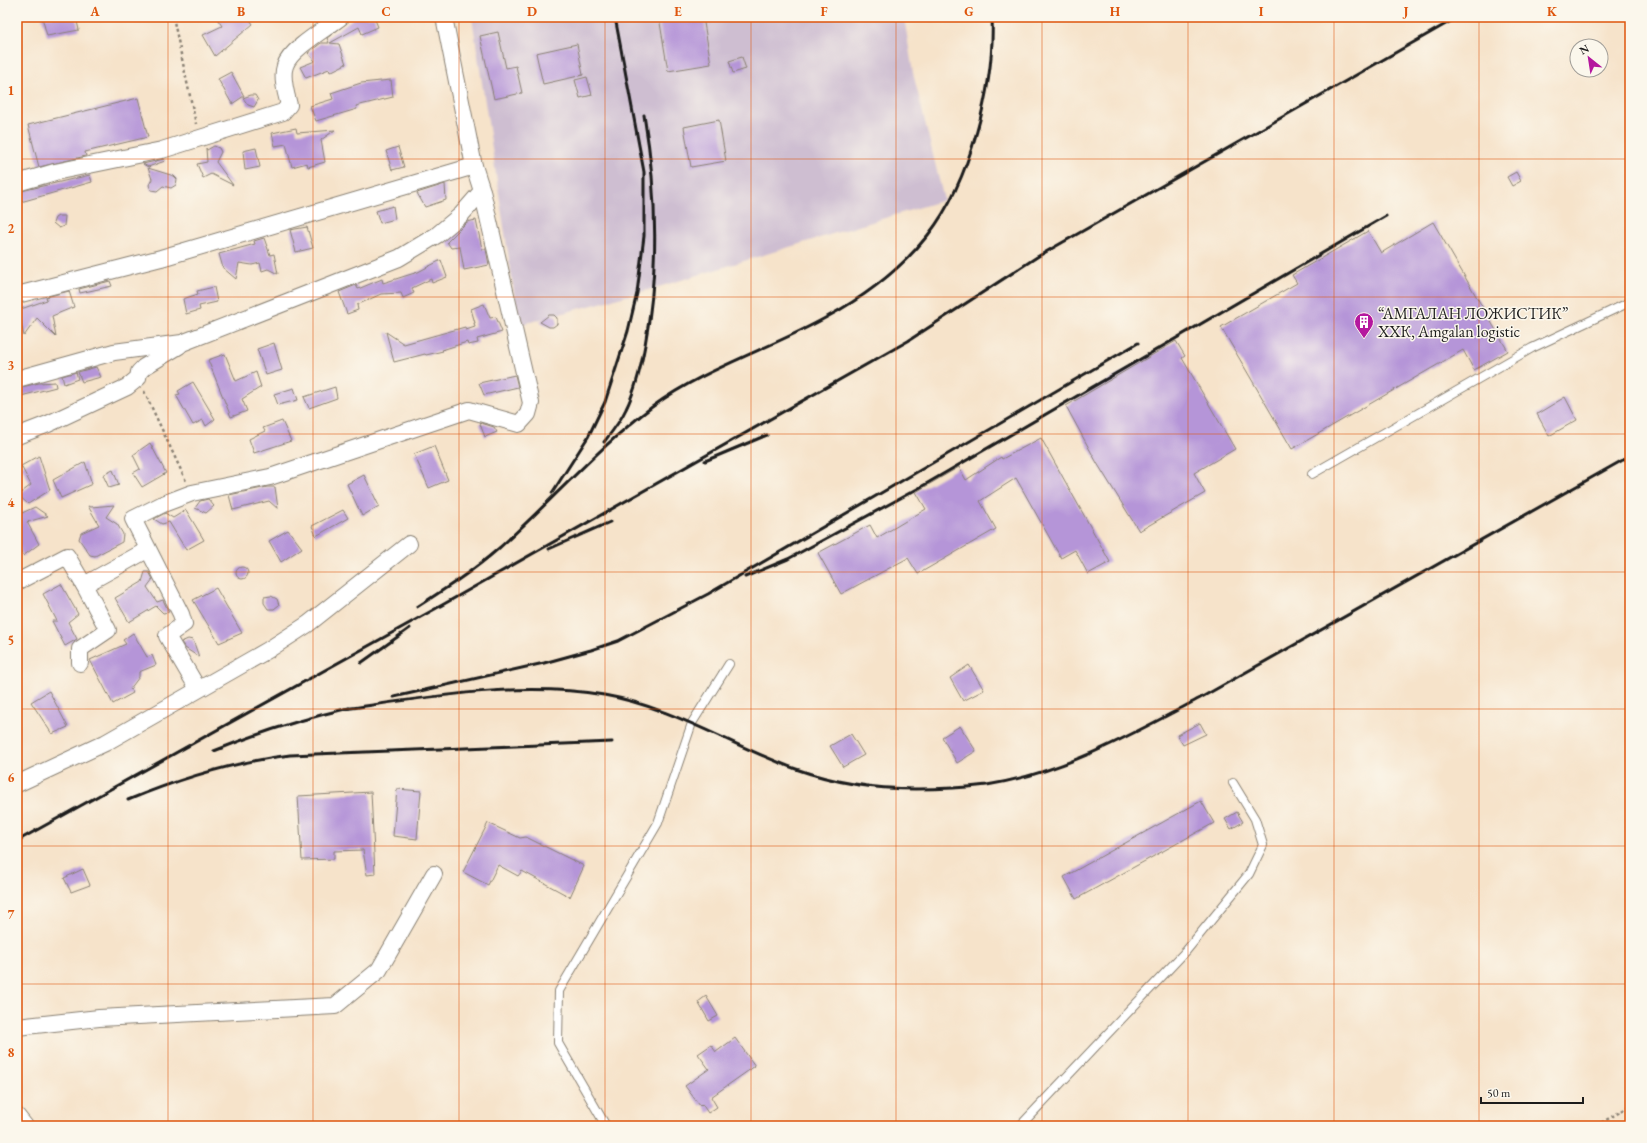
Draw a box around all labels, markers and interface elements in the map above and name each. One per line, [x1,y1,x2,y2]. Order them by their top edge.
text: A [89,3,100,20]
text: B [237,3,245,20]
text: C [381,3,391,20]
text: D [527,3,537,20]
text: E [674,3,682,20]
text: F [820,3,828,20]
text: G [964,3,974,20]
text: H [1110,3,1121,20]
text: I [1259,3,1264,20]
text: J [1402,3,1409,20]
text: K [1547,3,1558,20]
north arrow [1569,38,1609,78]
text: N [1577,41,1591,58]
text: 1 [8,82,15,99]
text: 2 [8,220,15,237]
place label: “АМГАЛАН ЛОЖИСТИК” ХХК, Amgalan logistic [1377,303,1569,342]
building icon: “АМГАЛАН ЛОЖИСТИК” ХХК, Amgalan logistic [1353,311,1375,339]
text: 3 [8,357,15,374]
text: 4 [8,494,15,511]
text: 5 [8,632,14,649]
text: 6 [8,769,15,786]
text: 7 [8,906,15,923]
text: 8 [8,1044,15,1061]
scale bar [1481,1079,1583,1105]
text: 50 m [1487,1085,1511,1101]

